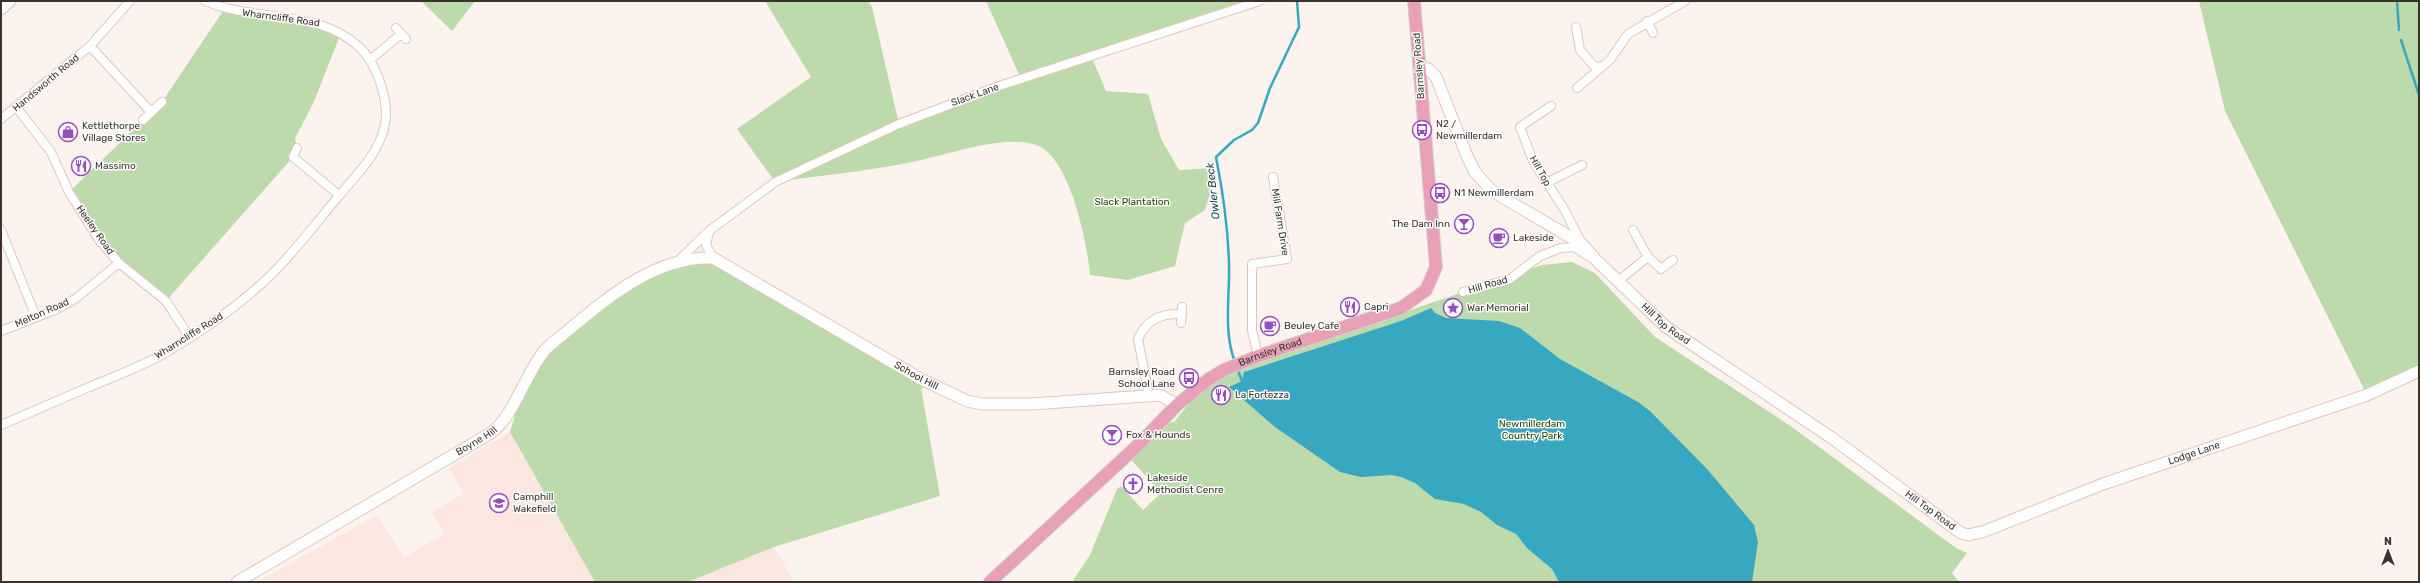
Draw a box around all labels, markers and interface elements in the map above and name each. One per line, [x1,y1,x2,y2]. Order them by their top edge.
street label: Wharncliffe Road [241,7,321,29]
street label: Barnsley Road [1411,32,1427,100]
street label: Handsworth Road [10,52,82,114]
street label: Slack Lane [949,81,1001,109]
place label: N2 / Newmillerdam [1436,118,1502,142]
bus stop icon: N2 / Newmillerdam [1411,119,1433,141]
place label: Kettlethorpe Village Stores [82,120,146,144]
shop icon: Kettlethorpe Village Stores [57,121,79,143]
street label: Hill Top [1527,154,1553,188]
restaurant icon: Massimo [70,155,92,177]
place label: Massimo [95,160,136,172]
water label: Owler Beck [1204,162,1222,220]
bus stop icon: N1 Newmillerdam [1429,182,1451,204]
place label: N1 Newmillerdam [1454,187,1534,199]
street label: Mill Farm Drive [1269,188,1291,257]
park label: Slack Plantation [1094,196,1170,208]
street label: Heeley Road [74,203,116,257]
bar icon: The Dam Inn [1453,213,1475,235]
place label: The Dam Inn [1392,218,1450,230]
cafe icon: Lakeside [1488,227,1510,249]
place label: Lakeside [1513,232,1554,244]
street label: Hill Road [1467,274,1509,296]
street label: Melton Road [13,296,71,330]
restaurant icon: Capri [1339,296,1361,318]
place icon: War Memorial [1442,297,1464,319]
place label: Capri [1364,301,1388,313]
street label: Hill Top Road [1639,301,1692,347]
place label: War Memorial [1467,302,1529,314]
street label: Wharncliffe Road [153,310,225,362]
cafe icon: Beuley Cafe [1259,315,1281,337]
place label: Beuley Cafe [1284,320,1340,332]
street label: Barnsley Road [1237,336,1304,369]
street label: School Hill [892,359,940,392]
place label: Barnsley Road School Lane [1109,366,1175,390]
bus stop icon: Barnsley Road School Lane [1178,367,1200,389]
restaurant icon: La Fortezza [1210,384,1232,406]
place label: La Fortezza [1235,389,1289,401]
park label: Newmillerdam Country Park [1499,418,1565,442]
street label: Boyne Hill [454,424,500,458]
bar icon: Fox & Hounds [1101,424,1123,446]
place label: Fox & Hounds [1126,429,1191,441]
street label: Lodge Lane [2167,439,2222,468]
place label: Lakeside Methodist Cenre [1147,472,1224,496]
church icon: Lakeside Methodist Cenre [1122,473,1144,495]
street label: Hill Top Road [1903,488,1958,533]
place label: Camphill Wakefield [513,491,556,515]
school or university icon: Camphill Wakefield [488,492,510,514]
north arrow [2368,531,2408,571]
text: N [2384,535,2392,548]

